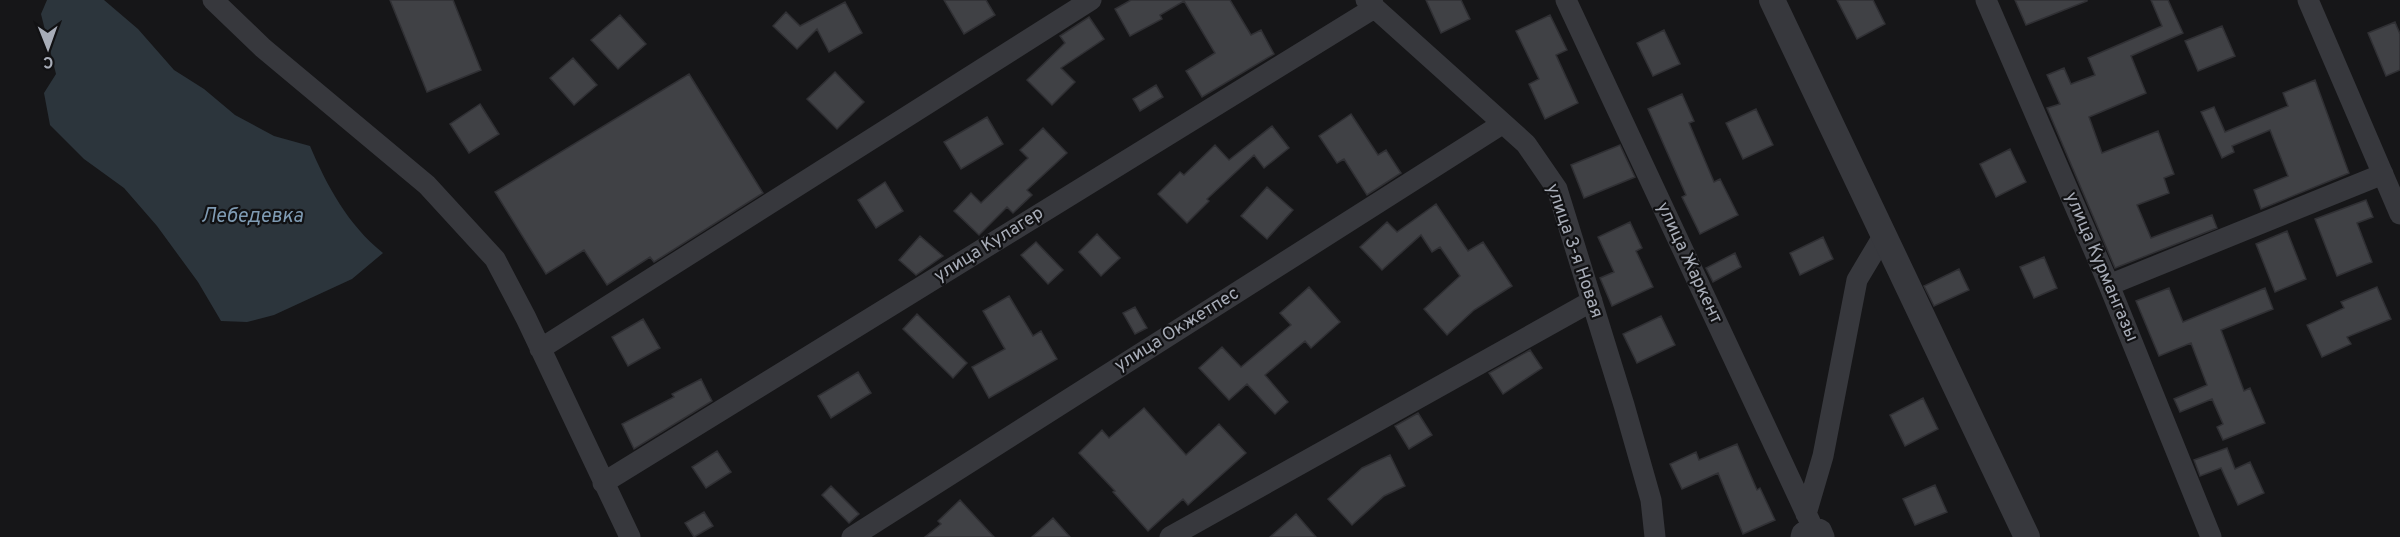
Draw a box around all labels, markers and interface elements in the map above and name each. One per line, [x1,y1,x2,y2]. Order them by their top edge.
north arrow [18,18,78,78]
text: С [43,51,54,71]
street label: улица 3-я Новая [1540,181,1608,321]
street label: улица Курмангазы [2059,189,2143,345]
street label: улица Жаркент [1651,198,1727,328]
street label: улица Кулагер [930,202,1048,288]
water label: Лебедевка [201,204,304,230]
street label: улица Окжетпес [1110,282,1244,378]

